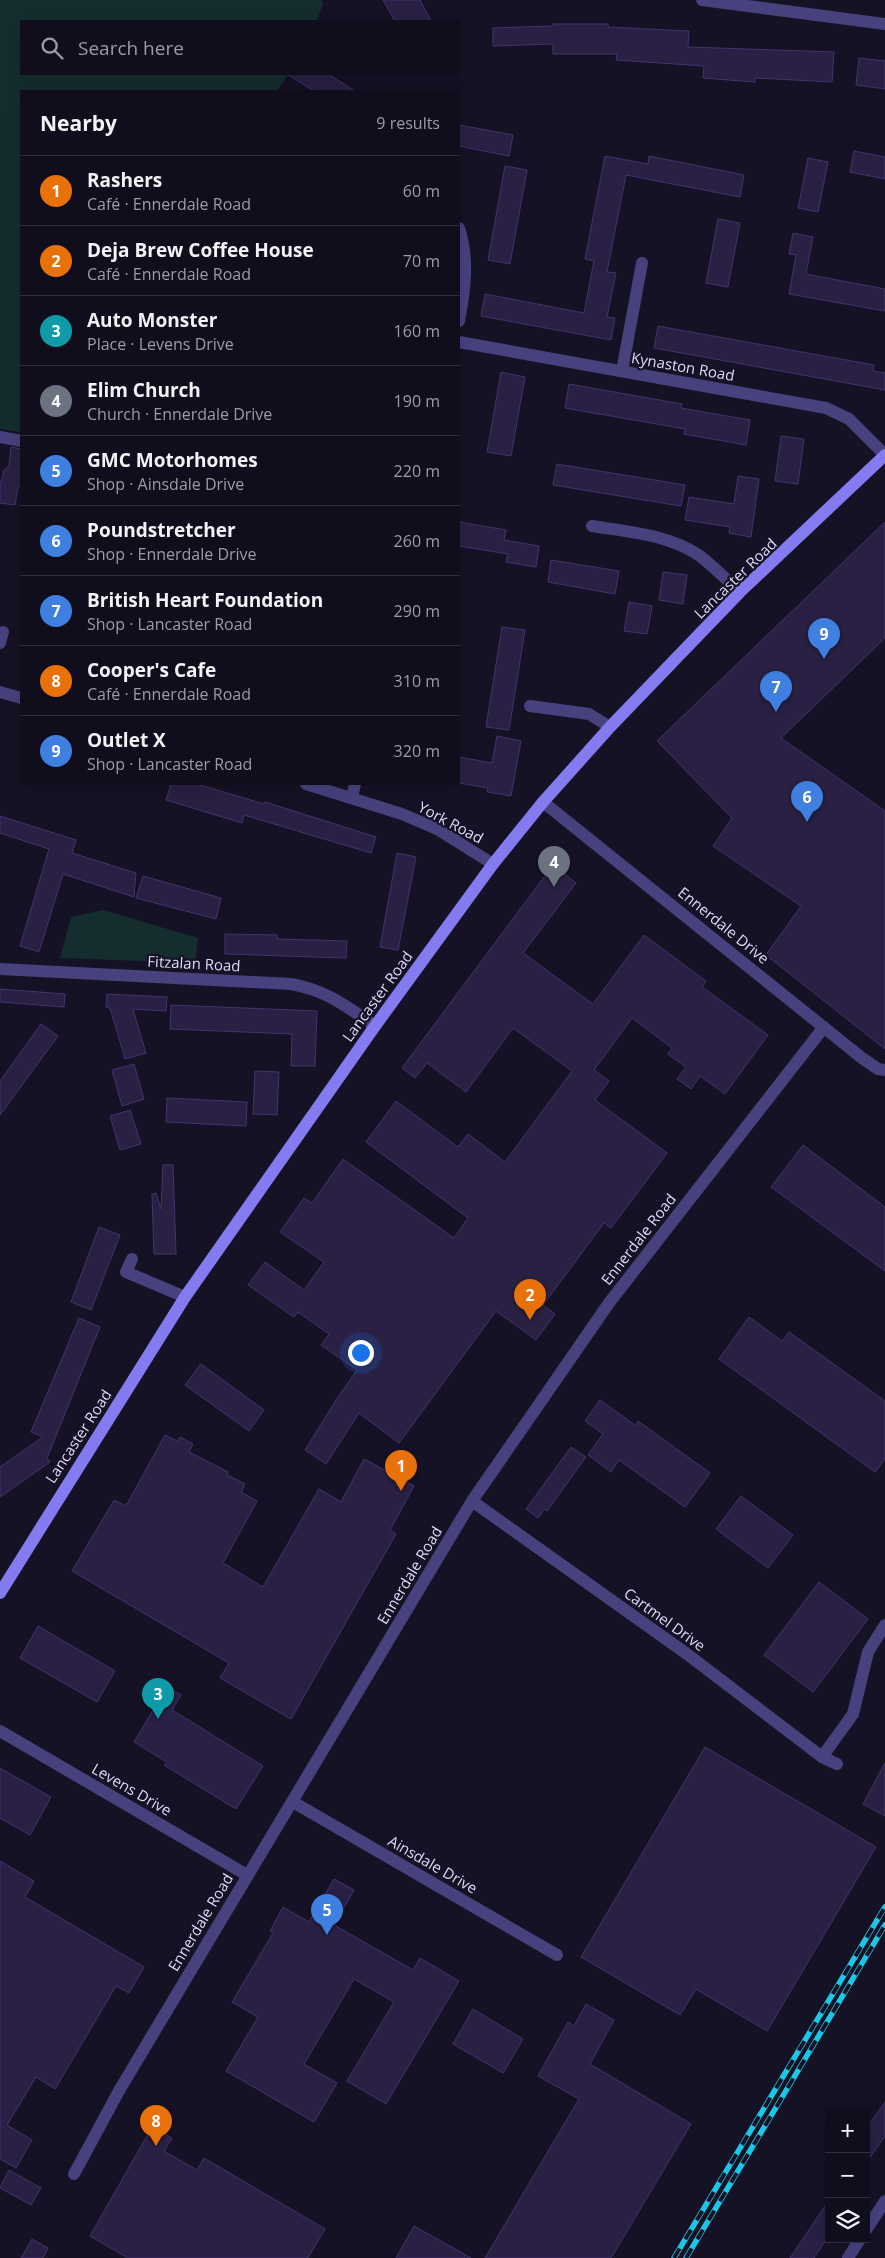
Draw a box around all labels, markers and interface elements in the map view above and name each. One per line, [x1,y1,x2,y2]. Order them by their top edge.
search box [20,20,460,75]
icon: search [38,34,66,62]
text: Search here [78,35,184,61]
text: Nearby [40,109,117,137]
text: 9 results [376,112,440,134]
text: Rashers [87,167,162,193]
text: 1 [51,180,61,202]
text: 60 m [403,180,440,202]
text: Café · Ennerdale Road [87,193,251,215]
text: Deja Brew Coffee House [87,237,314,263]
text: 2 [51,250,61,272]
text: 70 m [403,250,440,272]
text: Café · Ennerdale Road [87,263,251,285]
text: Auto Monster [87,307,217,333]
text: 3 [51,320,61,342]
text: 160 m [394,320,440,342]
text: Place · Levens Drive [87,333,234,355]
street label: Kynaston Road [630,347,736,385]
text: Elim Church [87,377,201,403]
text: 4 [51,390,61,412]
text: 190 m [394,390,440,412]
text: Church · Ennerdale Drive [87,403,272,425]
text: GMC Motorhomes [87,447,258,473]
text: 5 [51,460,61,482]
text: 220 m [394,460,440,482]
text: Shop · Ainsdale Drive [87,473,244,495]
text: Poundstretcher [87,517,236,543]
text: 6 [51,530,61,552]
text: 260 m [394,530,440,552]
street label: Lancaster Road [689,533,781,623]
text: Shop · Ennerdale Drive [87,543,257,565]
text: British Heart Foundation [87,587,323,613]
text: 7 [51,600,61,622]
text: 290 m [394,600,440,622]
text: Shop · Lancaster Road [87,613,252,635]
pin: 9 [808,618,840,659]
text: Cooper's Cafe [87,657,216,683]
text: 8 [51,670,61,692]
text: 310 m [394,670,440,692]
pin: 7 [760,671,792,712]
text: Café · Ennerdale Road [87,683,251,705]
text: Outlet X [87,727,166,753]
text: 9 [51,740,61,762]
text: 320 m [394,740,440,762]
text: Shop · Lancaster Road [87,753,252,775]
pin: 6 [791,781,823,822]
street label: York Road [415,796,487,848]
pin: 4 [538,846,570,887]
street label: Ennerdale Drive [674,882,774,968]
street label: Lancaster Road [337,947,417,1045]
street label: Fitzalan Road [147,951,241,975]
street label: Ennerdale Road [596,1189,680,1289]
pin: 2 [514,1279,546,1320]
your location [348,1340,374,1366]
street label: Lancaster Road [40,1385,116,1487]
pin: 1 [385,1450,417,1491]
street label: Ennerdale Road [372,1522,446,1628]
street label: Cartmel Drive [620,1583,710,1655]
pin: 3 [142,1678,174,1719]
street label: Levens Drive [88,1758,176,1820]
street label: Ainsdale Drive [385,1830,481,1898]
street label: Ennerdale Road [163,1869,237,1975]
pin: 5 [311,1894,343,1935]
pin: 8 [140,2105,172,2146]
map controls [825,2108,870,2243]
button: + [825,2108,870,2153]
button: − [825,2153,870,2198]
button: layers [825,2198,870,2243]

